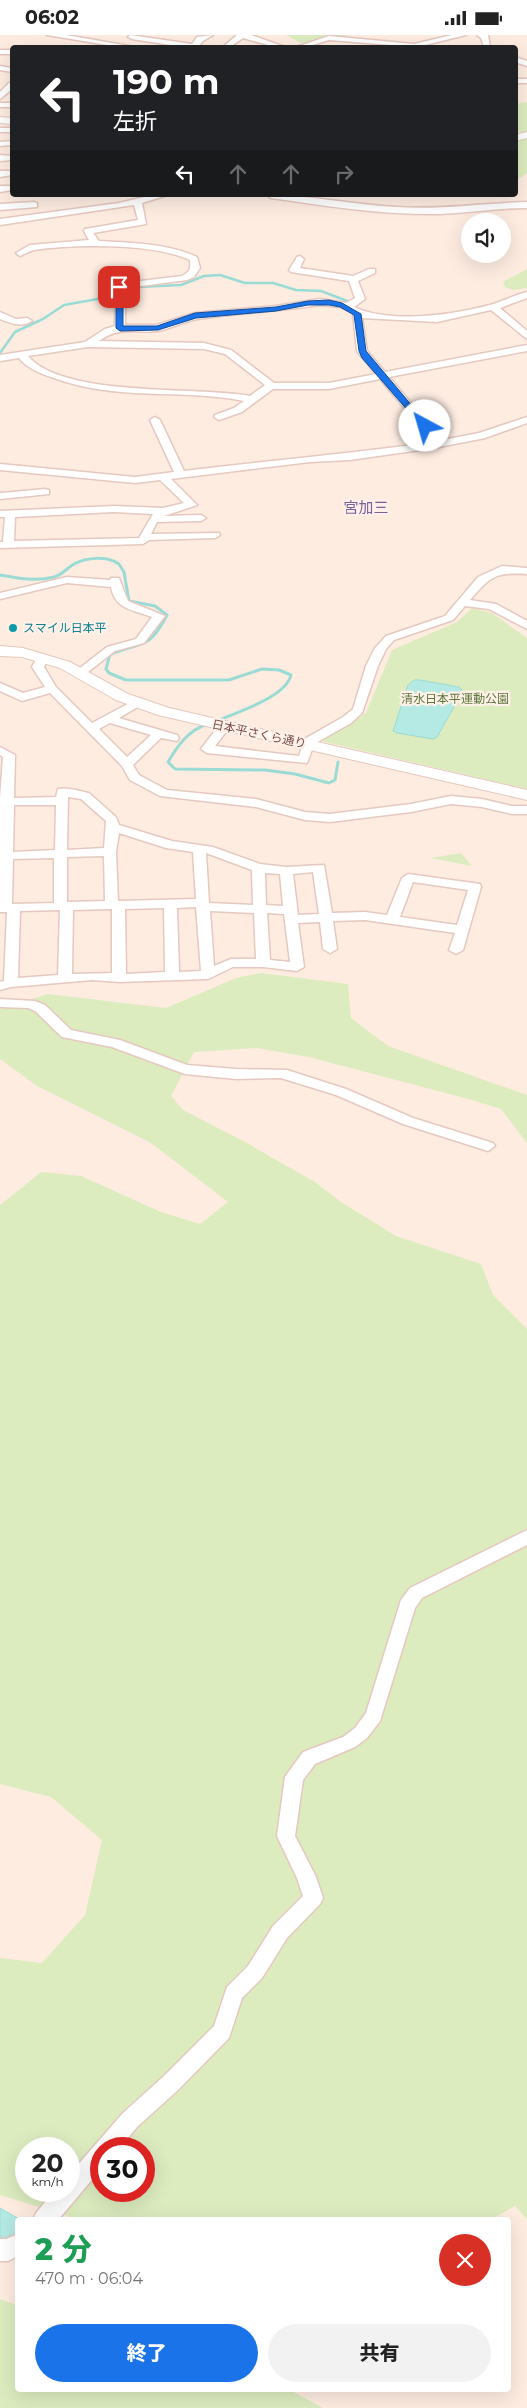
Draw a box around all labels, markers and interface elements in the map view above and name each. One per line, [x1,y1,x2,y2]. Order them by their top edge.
text: 06:02 [25,6,79,29]
text: 190 m [113,60,219,103]
icon: left [30,65,95,130]
text: 左折 [113,108,157,135]
icon: left [171,160,199,188]
icon: ahead [224,160,252,188]
icon: ahead [277,160,305,188]
icon: right [330,160,358,188]
map controls [461,213,511,263]
button: sound [461,213,511,263]
pin [98,266,140,308]
icon: arrive [105,273,133,301]
position arrow [398,399,450,451]
district label: 宮加三 [343,498,389,517]
place label: スマイル日本平 [23,620,107,635]
marker: スマイル日本平 [7,622,19,634]
park label: 清水日本平運動公園 [401,691,509,706]
street label: 日本平さくら通り [211,716,308,751]
speed limit sign: 30 [90,2137,155,2202]
text: 20 [32,2148,63,2178]
text: km/h [31,2174,64,2189]
text: 2 分 [35,2231,92,2268]
button: close [439,2234,491,2286]
text: 470 m · 06:04 [35,2269,143,2288]
button: 終了 [35,2324,258,2382]
button: 共有 [268,2324,491,2382]

